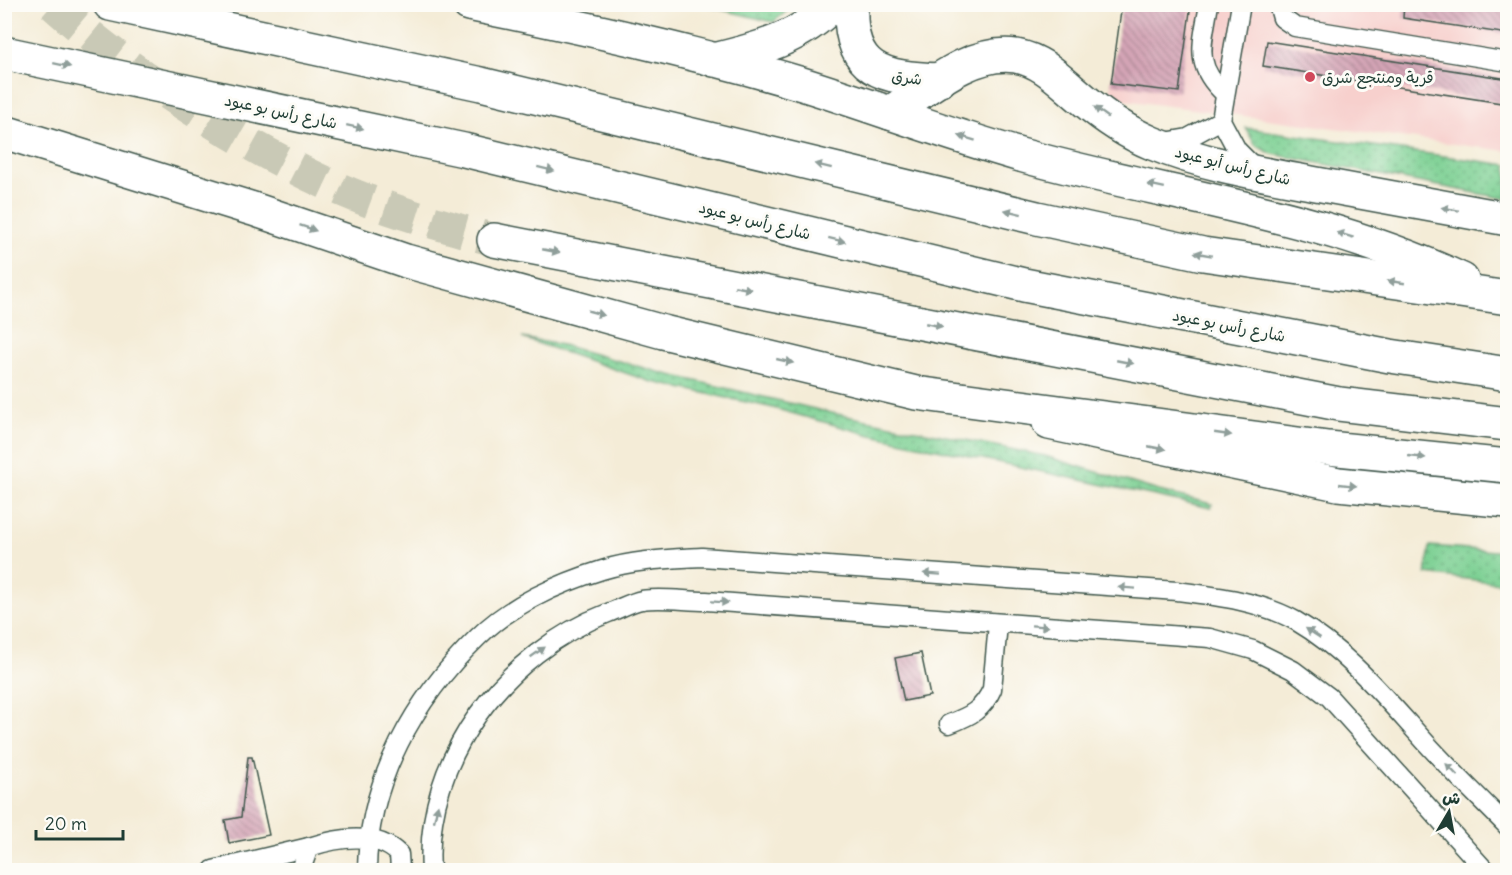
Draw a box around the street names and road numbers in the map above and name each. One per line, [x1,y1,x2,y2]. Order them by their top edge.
street label: شرق [890,65,924,89]
street label: شارع رأس بو عبود [223,89,339,135]
street label: شارع رأس أبو عبود [1173,141,1293,191]
street label: شارع رأس بو عبود [697,196,813,245]
street label: شارع رأس بو عبود [1171,304,1287,348]

